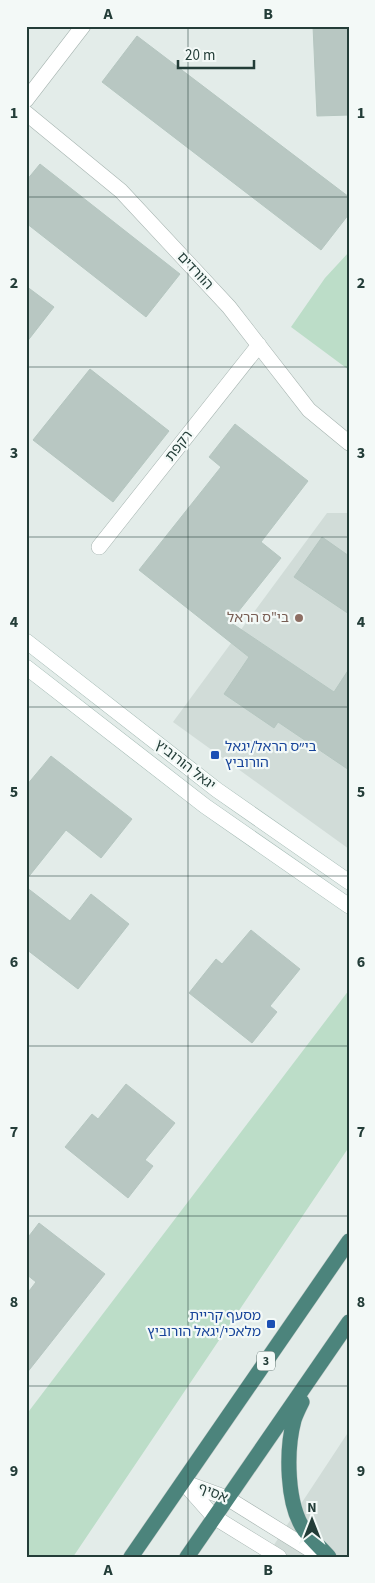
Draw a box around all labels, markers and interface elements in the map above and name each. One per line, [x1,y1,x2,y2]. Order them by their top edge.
text: A [102,3,113,25]
text: B [263,3,273,25]
scale bar [178,38,254,70]
text: 20 m [185,45,215,66]
text: 1 [10,102,18,124]
text: 1 [357,102,365,124]
street label: הוורדים [172,248,218,294]
text: 2 [10,272,18,294]
text: 2 [357,272,365,294]
street label: רקפת [161,426,197,466]
text: 3 [10,442,18,464]
text: 3 [357,442,365,464]
place label: בי"ס הראל [227,608,289,628]
text: 4 [10,611,19,633]
text: 4 [357,611,366,633]
marker: בי"ס הראל [293,612,305,624]
street label: יגאל הורוביץ [150,735,220,795]
place label: בי״ס הראל/יגאל הורוביץ [225,737,317,773]
marker: בי״ס הראל/יגאל הורוביץ [209,749,221,761]
text: 5 [10,781,18,803]
text: 5 [357,781,365,803]
text: 6 [10,951,18,973]
text: 6 [357,951,365,973]
text: 7 [10,1121,18,1143]
text: 7 [357,1121,365,1143]
text: 8 [10,1291,18,1313]
text: 8 [357,1291,365,1313]
place label: מסעף קריית מלאכי/יגאל הורוביץ [147,1306,261,1342]
marker: מסעף קריית מלאכי/יגאל הורוביץ [265,1318,277,1330]
road number: 3 [257,1352,275,1370]
text: 9 [10,1460,18,1482]
text: 9 [357,1460,365,1482]
street label: אסיף [195,1478,231,1508]
north arrow [288,1496,338,1546]
text: N [307,1498,317,1518]
text: A [102,1559,113,1581]
text: B [263,1559,273,1581]

